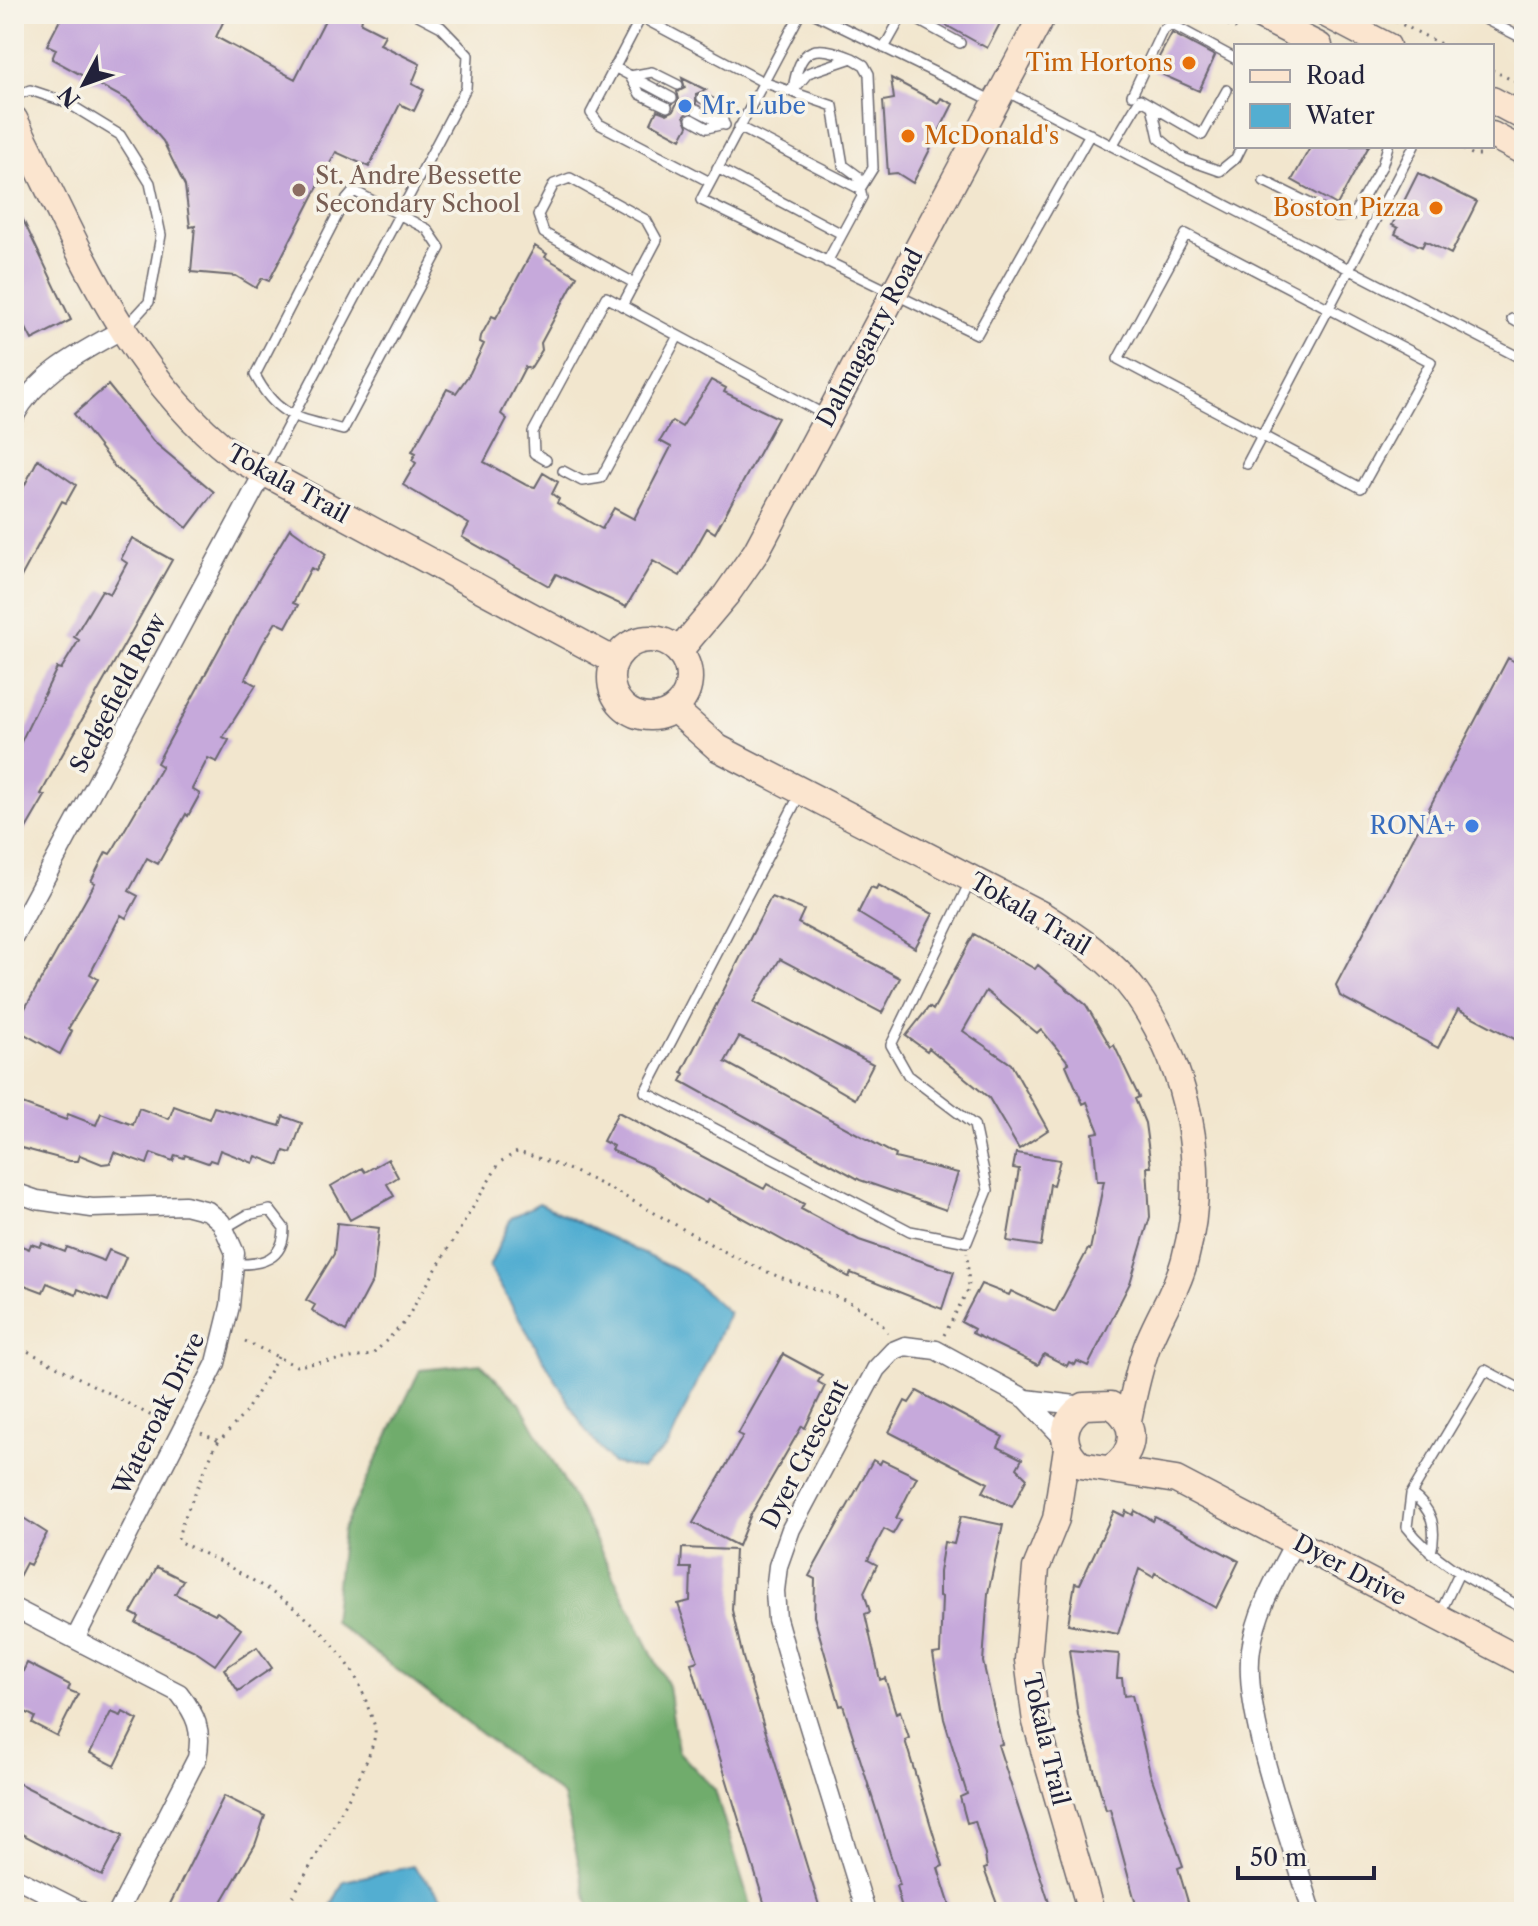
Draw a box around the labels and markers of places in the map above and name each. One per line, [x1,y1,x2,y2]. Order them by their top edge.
place label: Tim Hortons [1026,48,1173,77]
marker: Tim Hortons [1180,54,1198,72]
place label: Mr. Lube [701,91,806,120]
marker: Mr. Lube [676,97,694,115]
place label: McDonald's [924,121,1059,150]
marker: McDonald's [899,127,917,145]
place label: St. Andre Bessette Secondary School [315,161,522,218]
marker: St. Andre Bessette Secondary School [290,181,308,199]
place label: Boston Pizza [1273,193,1420,222]
marker: Boston Pizza [1427,199,1445,217]
place label: RONA+ [1370,811,1456,840]
marker: RONA+ [1463,817,1481,835]

